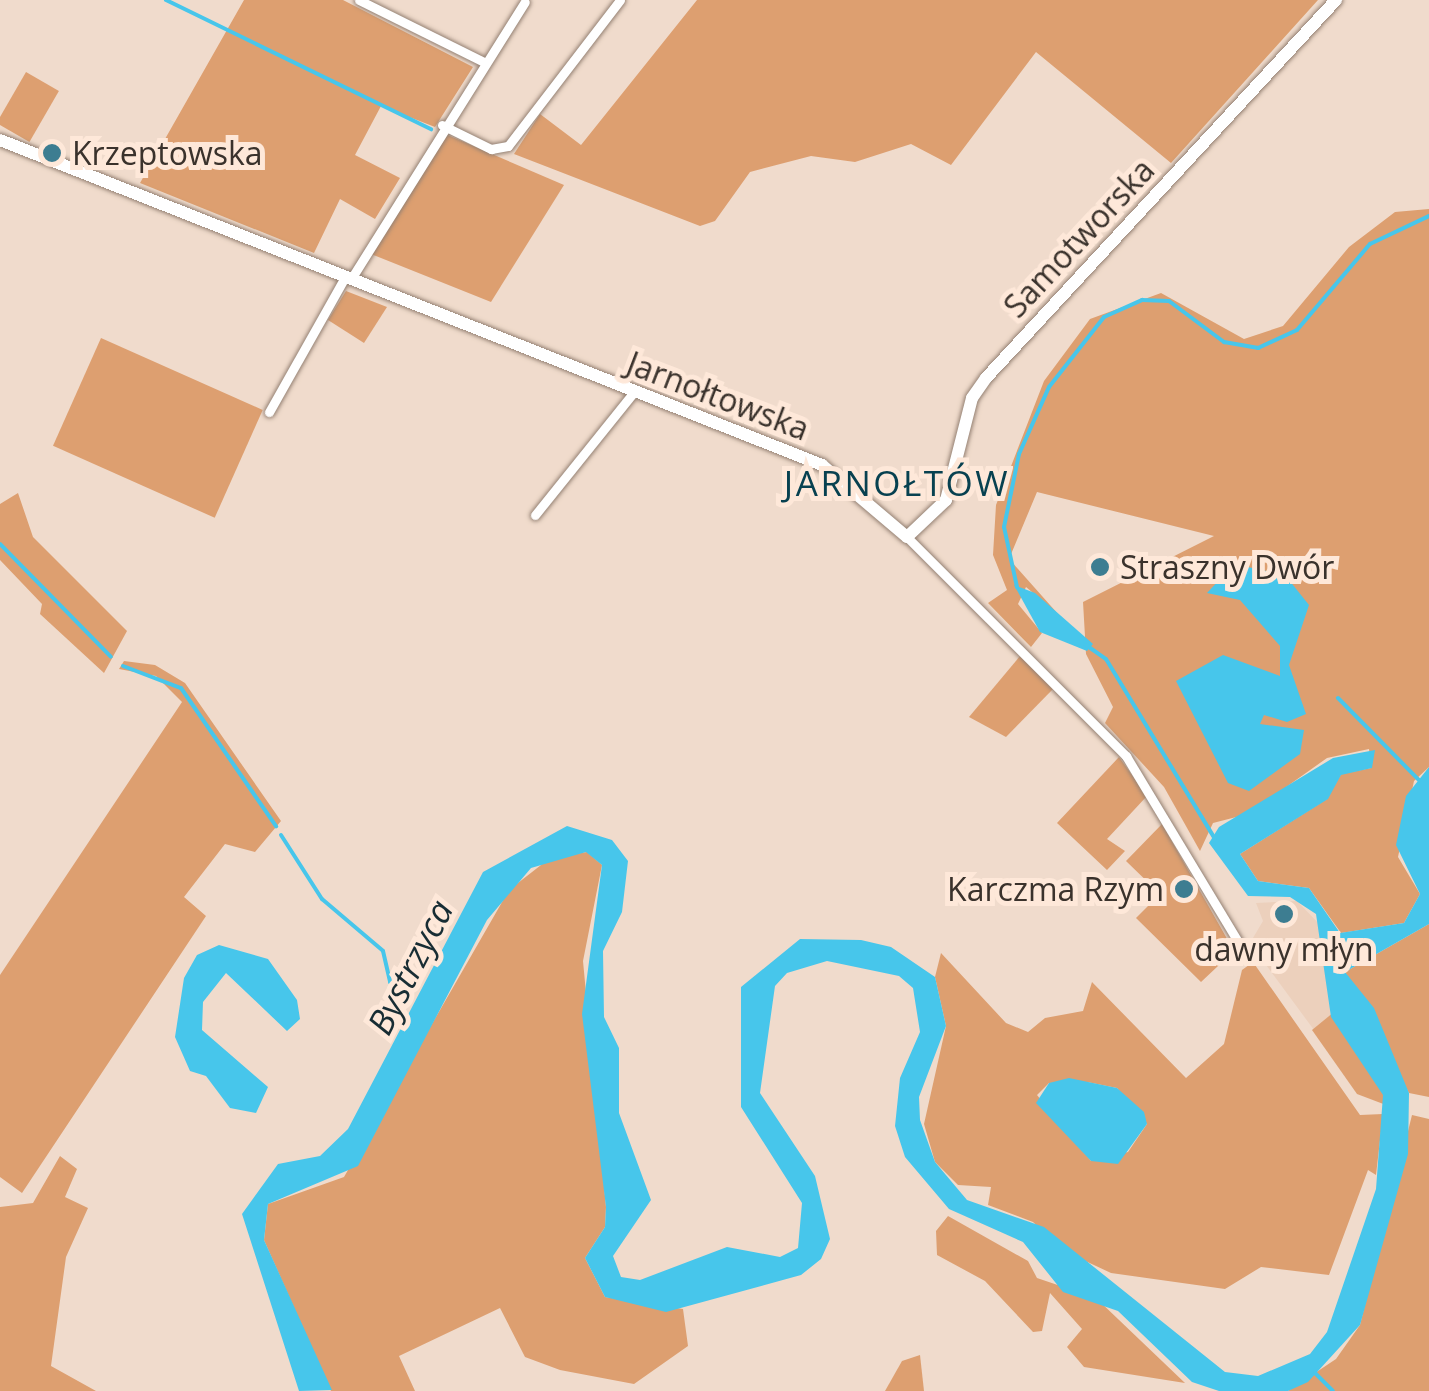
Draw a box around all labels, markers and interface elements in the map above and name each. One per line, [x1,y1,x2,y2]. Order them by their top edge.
place label: Krzeptowska [72,134,263,172]
marker: Krzeptowska [41,142,63,164]
street label: Samotworska [996,151,1162,325]
street label: Jarnołtowska [622,344,814,448]
district label: JARNOŁTÓW [784,462,1010,504]
place label: Straszny Dwór [1120,548,1334,586]
marker: Straszny Dwór [1089,556,1111,578]
place label: Karczma Rzym [947,870,1164,908]
marker: Karczma Rzym [1173,878,1195,900]
water label: Bystrzyca [358,893,462,1041]
marker: dawny młyn [1273,903,1295,925]
place label: dawny młyn [1194,930,1374,968]

